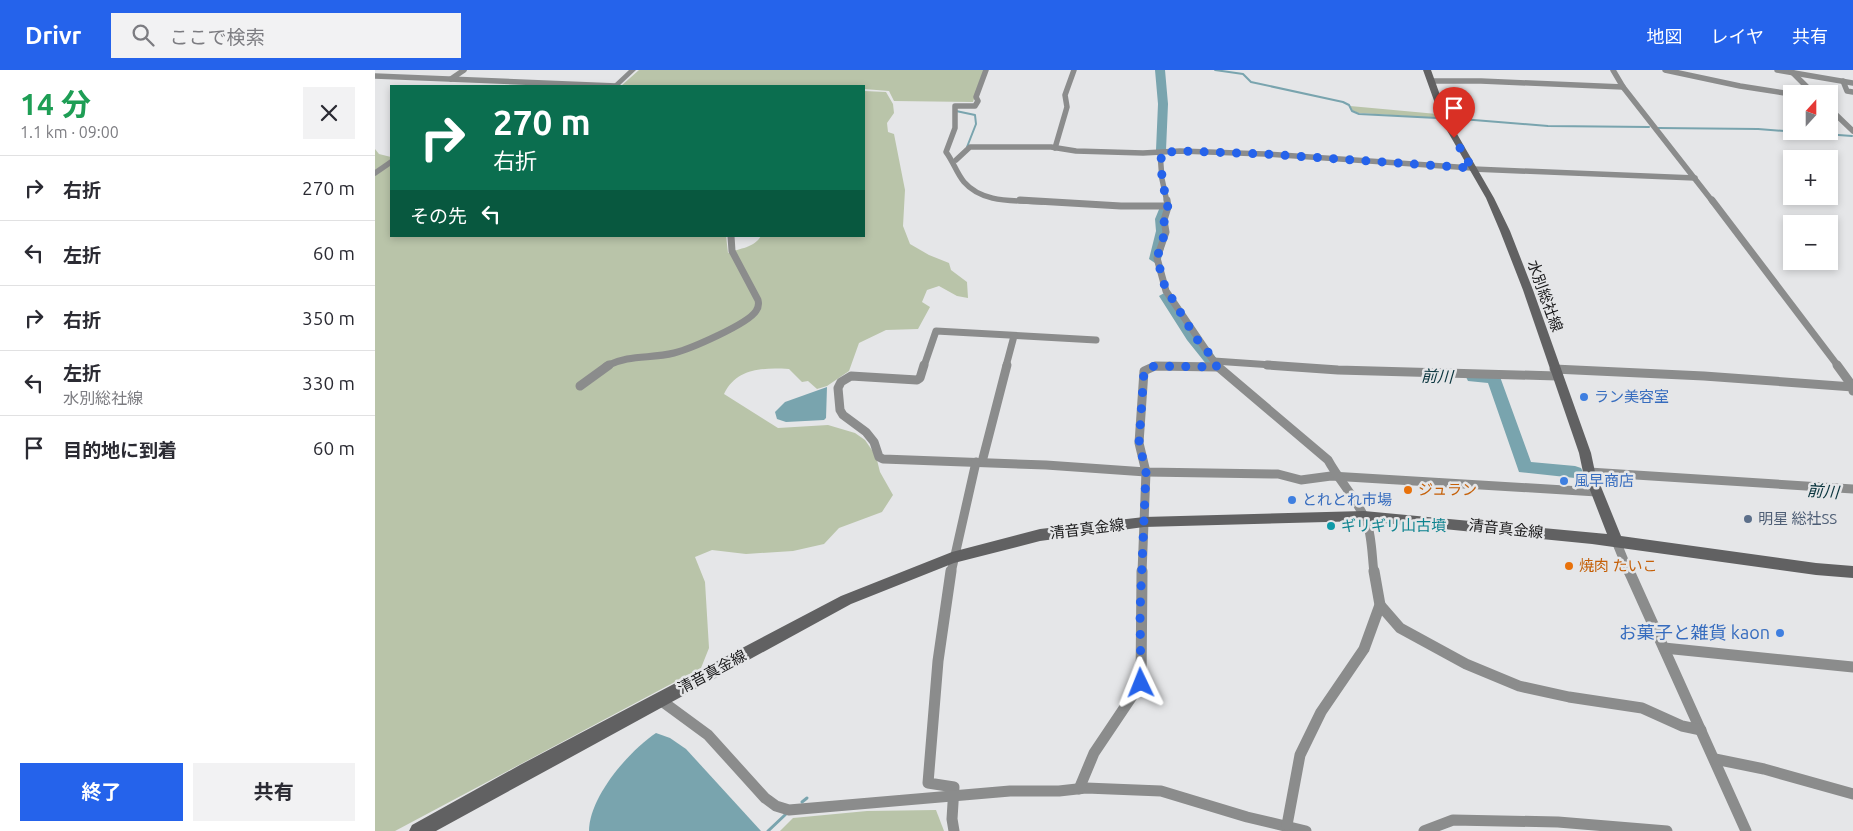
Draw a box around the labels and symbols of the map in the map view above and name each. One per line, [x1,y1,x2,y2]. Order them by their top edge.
north arrow [1783,85,1837,140]
pin [1433,87,1475,138]
street label: 水別総社線 [1525,258,1566,334]
water label: 前川 [1421,366,1455,386]
place label: ラン美容室 [1594,388,1669,405]
marker: ラン美容室 [1578,391,1590,403]
place label: 風早商店 [1574,472,1634,489]
marker: 風早商店 [1558,475,1570,487]
place label: ジュラン [1418,481,1477,498]
water label: 前川 [1806,481,1842,501]
marker: ジュラン [1402,484,1414,496]
place label: とれとれ市場 [1302,491,1392,508]
marker: とれとれ市場 [1286,494,1298,506]
place label: 明星 総社SS [1758,510,1837,527]
marker: 明星 総社SS [1742,513,1754,525]
street label: 清音真金線 [1049,515,1125,542]
street label: 清音真金線 [1468,516,1544,541]
place label: ギリギリ山古墳 [1341,517,1446,534]
marker: ギリギリ山古墳 [1325,520,1337,532]
place label: 焼肉 たいこ [1579,557,1657,574]
marker: 焼肉 たいこ [1563,560,1575,572]
place label: お菓子と雑貨 kaon [1619,622,1770,642]
marker: お菓子と雑貨 kaon [1774,627,1786,639]
street label: 清音真金線 [675,646,749,697]
position arrow [1114,656,1166,708]

